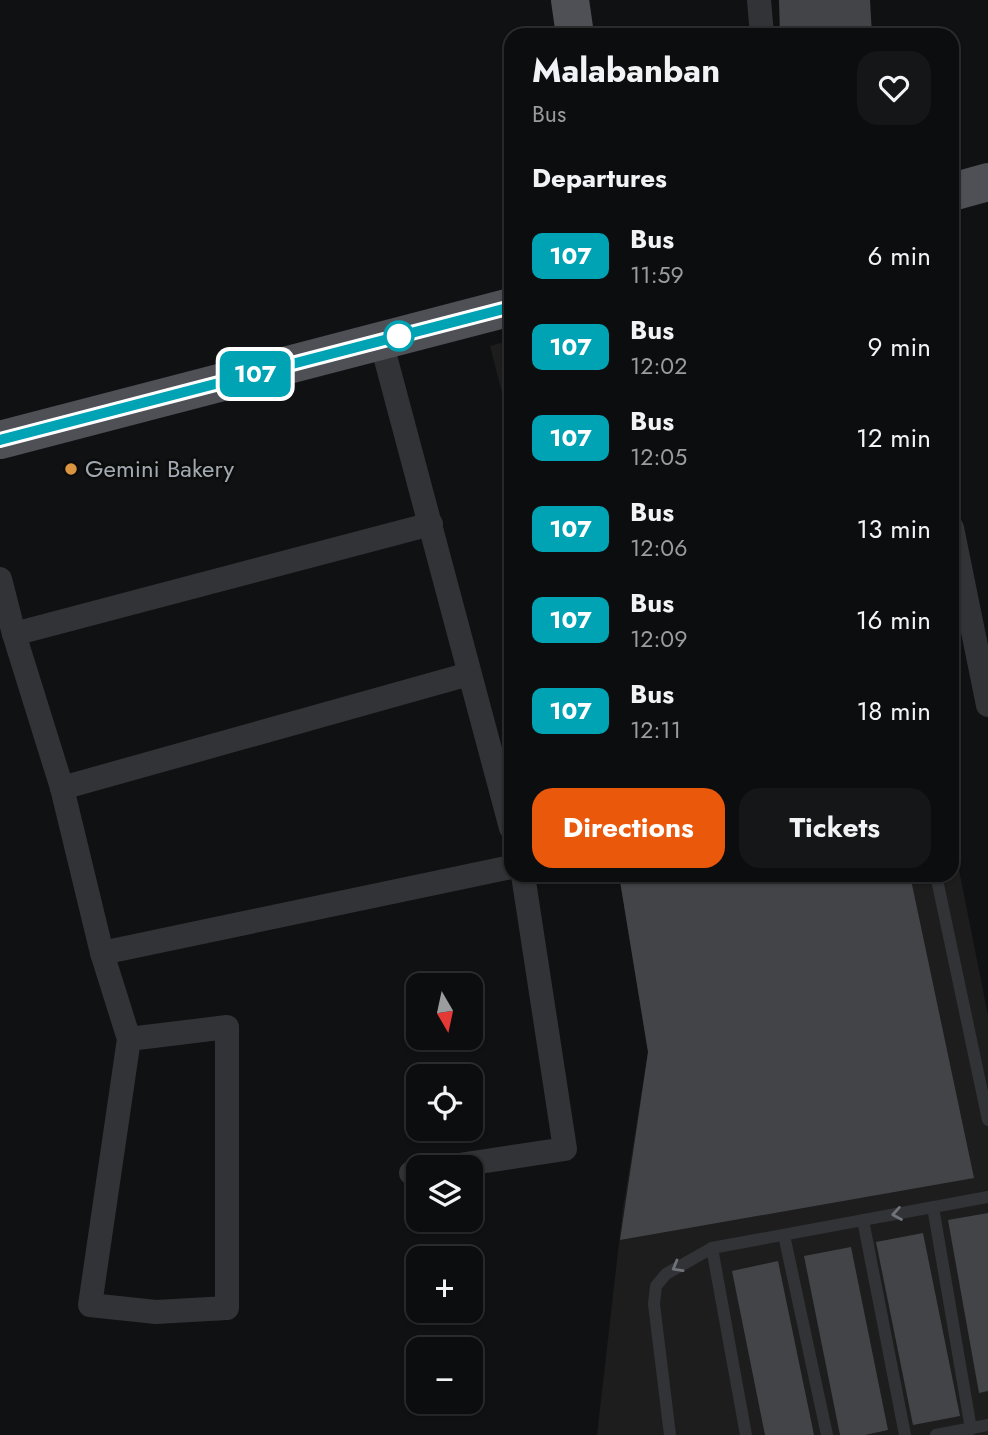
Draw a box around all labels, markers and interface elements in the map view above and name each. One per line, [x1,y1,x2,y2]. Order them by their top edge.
text: Malabanban [532,47,720,94]
button: heart [857,51,931,125]
text: Bus [532,97,566,131]
text: Departures [532,159,667,197]
text: Bus [630,220,674,258]
text: 6 min [868,237,931,275]
text: 107 [549,238,592,273]
text: 11:59 [630,258,684,292]
text: Bus [630,311,674,349]
unlabelled marker [384,321,414,351]
text: 9 min [868,328,931,366]
text: 107 [549,329,592,364]
text: 12:02 [630,349,687,383]
line badge: 107 [215,351,295,397]
text: 107 [234,356,276,391]
text: Bus [630,402,674,440]
text: 12 min [856,419,931,457]
text: 107 [549,420,592,455]
text: 12:05 [630,440,687,474]
place label: Gemini Bakery [85,451,234,486]
marker: Gemini Bakery [63,461,79,477]
text: Bus [630,493,674,531]
text: 13 min [857,510,931,548]
text: 107 [549,511,592,546]
text: 12:06 [630,531,687,565]
text: Bus [630,584,674,622]
text: 16 min [856,601,931,639]
text: 107 [549,602,592,637]
text: 12:09 [630,622,687,656]
text: Bus [630,675,674,713]
text: 18 min [857,692,931,730]
text: 107 [549,693,592,728]
text: 12:11 [630,713,681,747]
button: Directions [532,788,725,868]
button: Tickets [739,788,931,868]
north arrow [406,973,483,1050]
map controls [406,973,483,1414]
button: locate [406,1064,483,1141]
button: layers [406,1155,483,1232]
one-way arrow [891,1206,903,1221]
button: + [406,1246,483,1323]
one-way arrow [672,1259,685,1272]
button: − [406,1337,483,1414]

